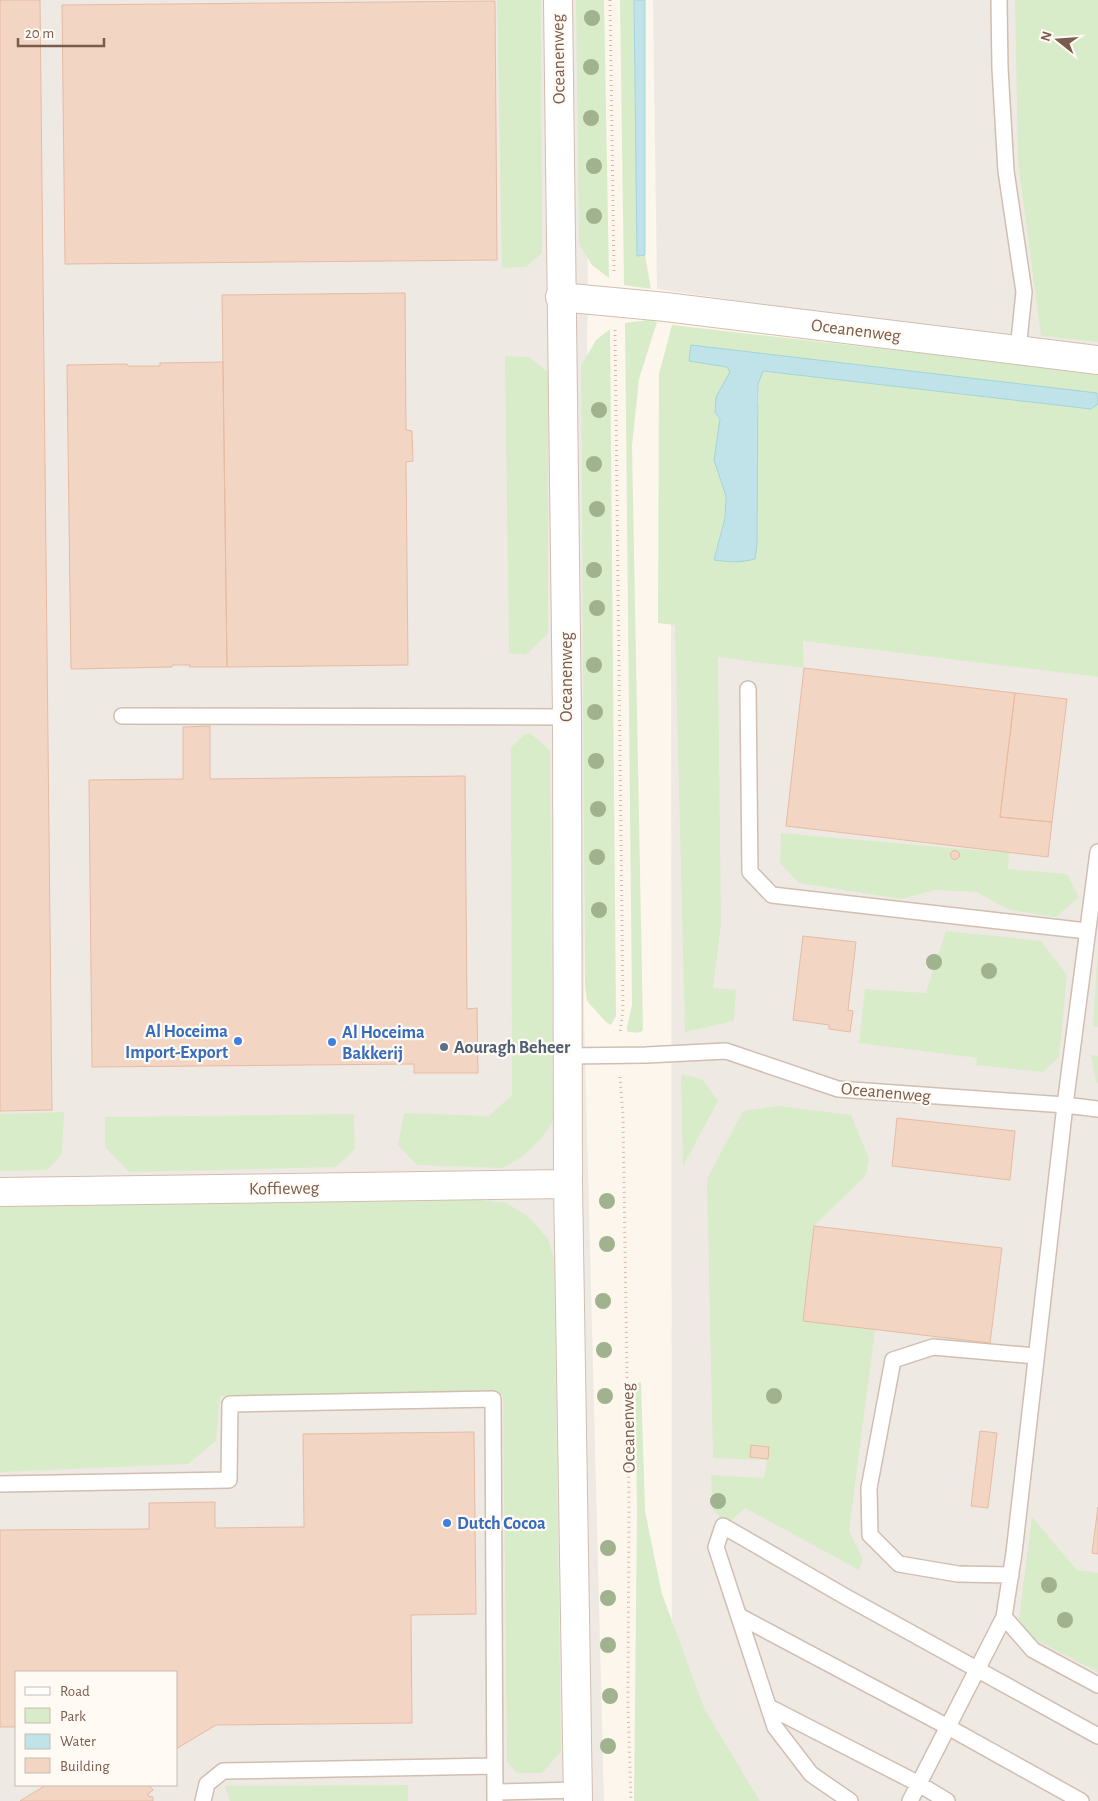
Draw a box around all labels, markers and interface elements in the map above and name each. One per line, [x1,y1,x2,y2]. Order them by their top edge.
street label: Oceanenweg [549,14,569,104]
scale bar [18,15,104,47]
north arrow [1033,15,1083,65]
text: 20 m [25,26,54,41]
text: N [1038,30,1055,43]
street label: Oceanenweg [810,317,902,345]
street label: Oceanenweg [558,632,576,722]
place label: Al Hoceima Import-Export [125,1023,228,1062]
place label: Al Hoceima Bakkerij [342,1024,425,1063]
marker: Al Hoceima Import-Export [232,1035,244,1047]
marker: Al Hoceima Bakkerij [326,1036,338,1048]
place label: Aouragh Beheer [454,1039,571,1057]
marker: Aouragh Beheer [438,1041,450,1053]
street label: Oceanenweg [840,1080,932,1106]
street label: Koffieweg [249,1179,320,1199]
street label: Oceanenweg [619,1383,639,1473]
place label: Dutch Cocoa [457,1515,546,1533]
marker: Dutch Cocoa [441,1517,453,1529]
legend [15,1671,178,1786]
text: Road [60,1684,90,1699]
text: Park [60,1709,86,1724]
text: Water [60,1734,96,1749]
text: Building [60,1759,110,1774]

